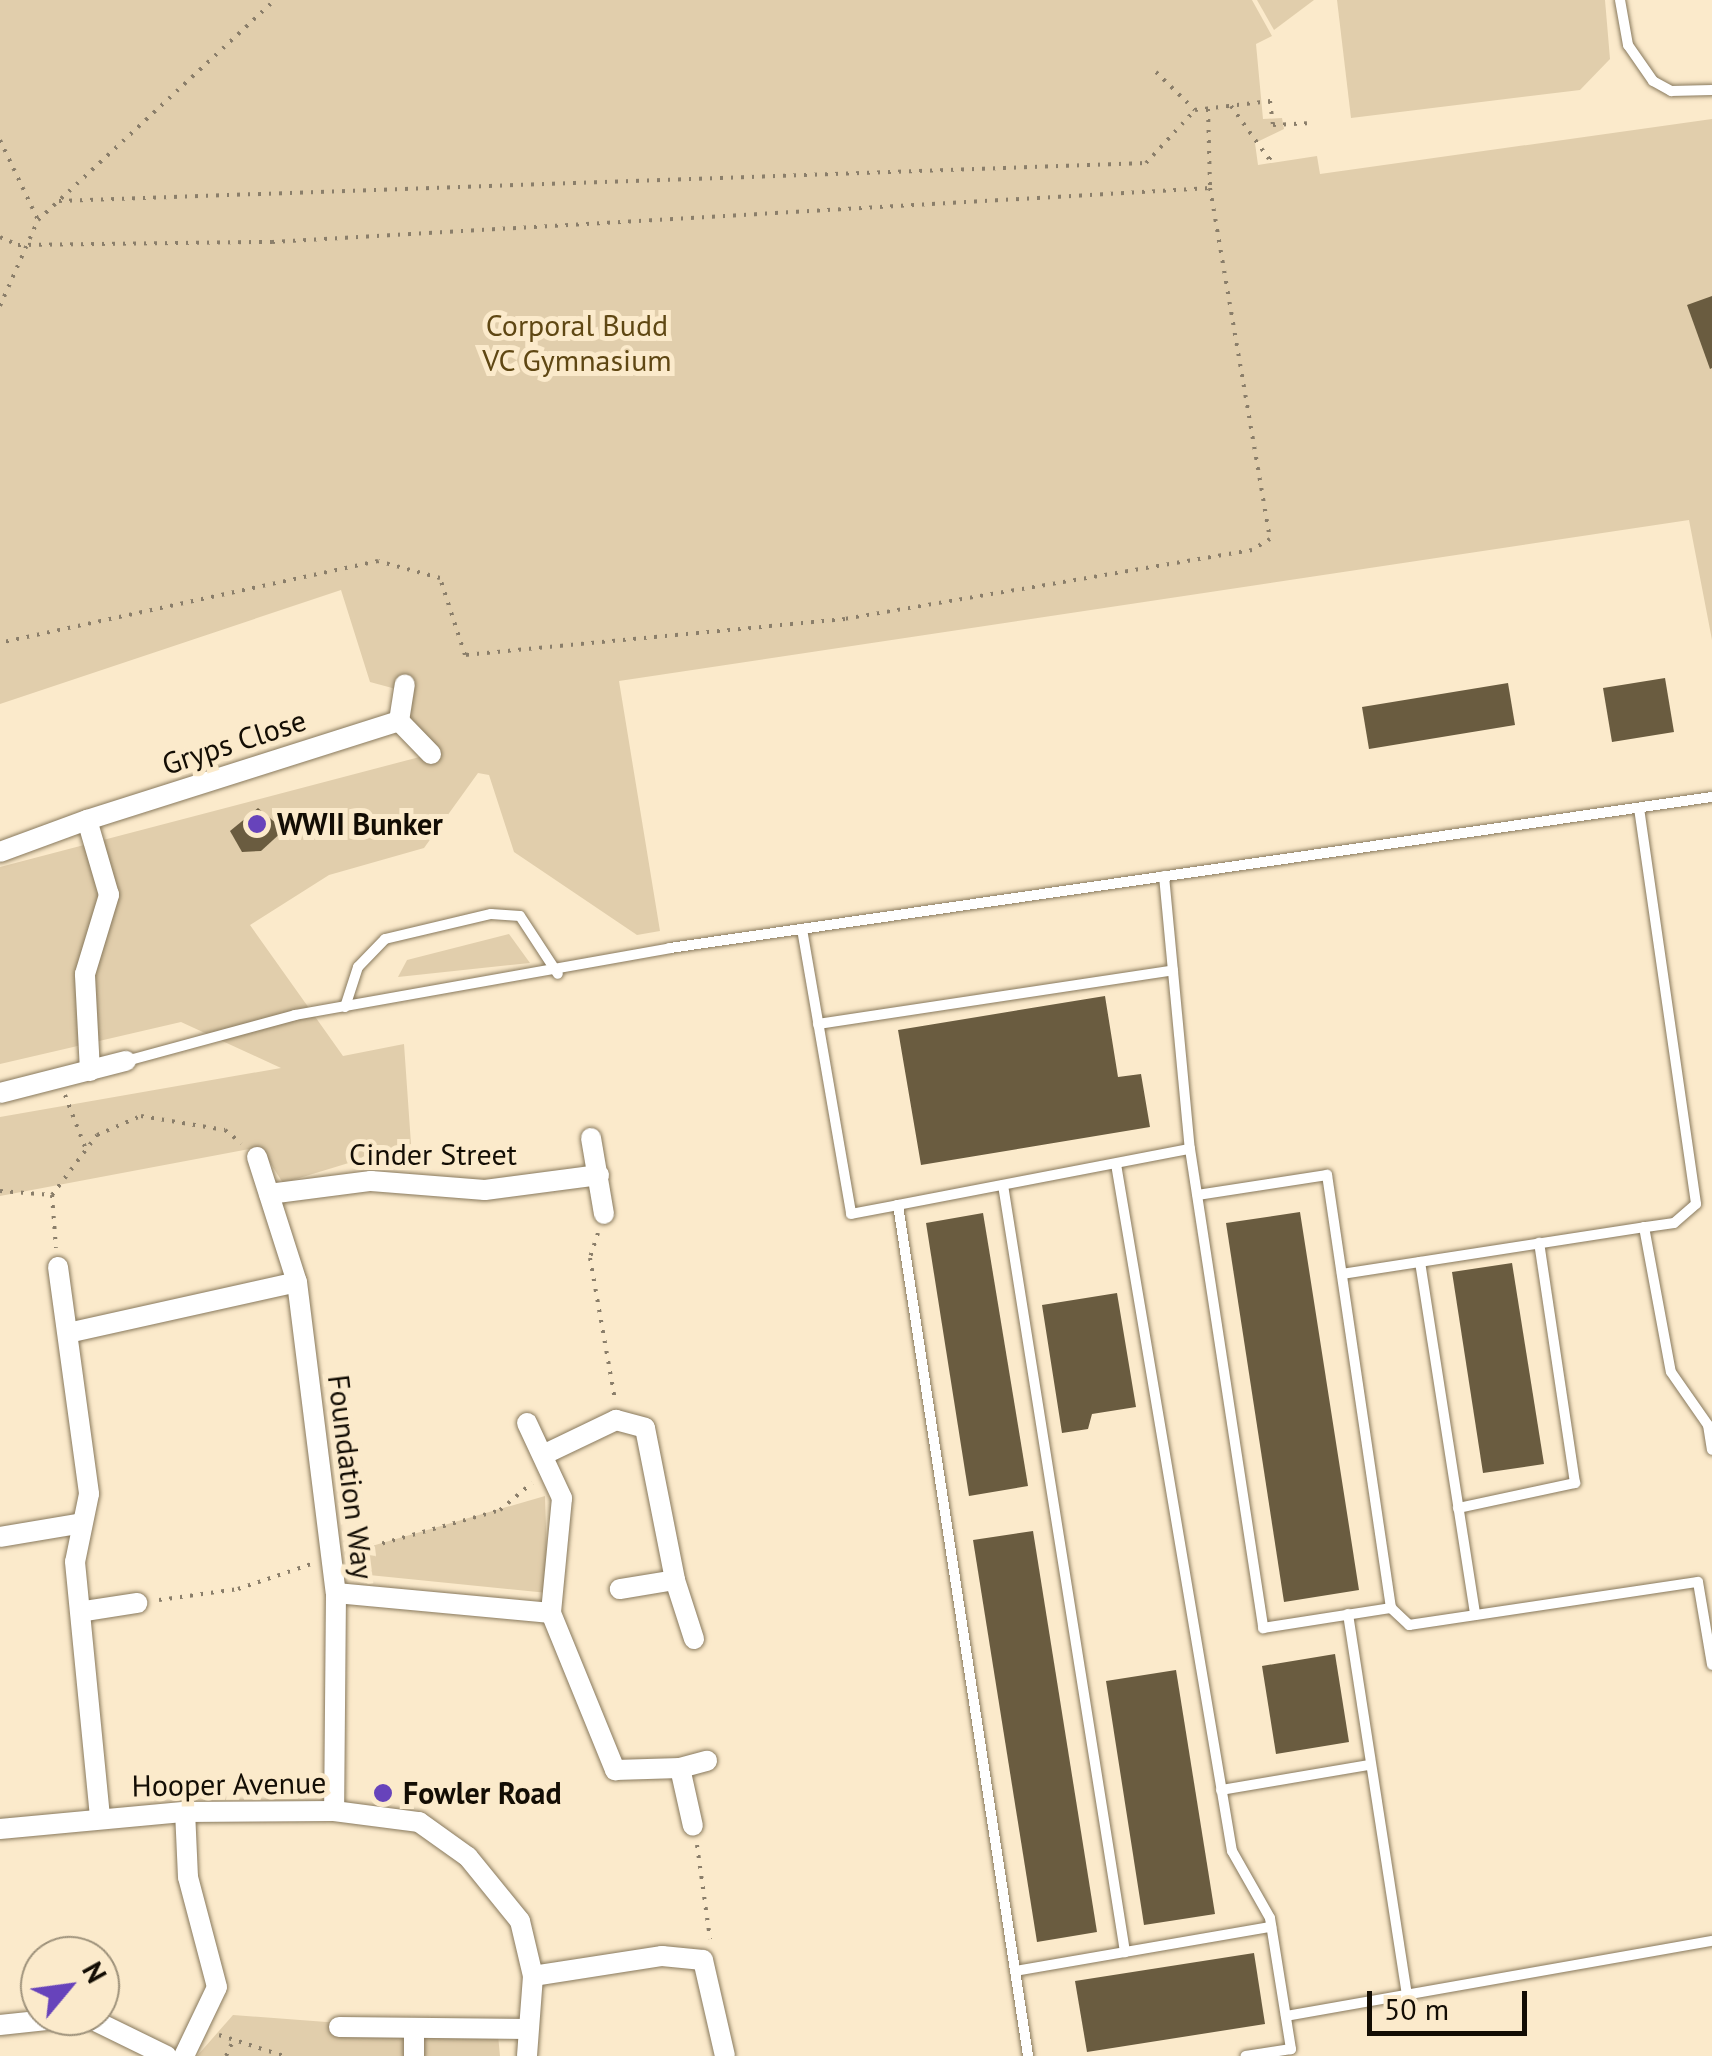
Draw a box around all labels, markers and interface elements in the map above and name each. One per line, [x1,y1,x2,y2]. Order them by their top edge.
park label: Corporal Budd VC Gymnasium [482,307,672,378]
street label: Gryps Close [157,702,311,782]
place label: WWII Bunker [277,806,443,842]
marker: WWII Bunker [246,813,268,835]
street label: Cinder Street [349,1136,517,1172]
street label: Foundation Way [321,1372,381,1582]
street label: Hooper Avenue [131,1764,327,1804]
place label: Fowler Road [403,1775,562,1811]
marker: Fowler Road [372,1782,394,1804]
north arrow [20,1936,120,2036]
text: N [74,1955,116,1989]
scale bar [1372,1971,1532,2033]
text: 50 m [1384,1989,1449,2028]

